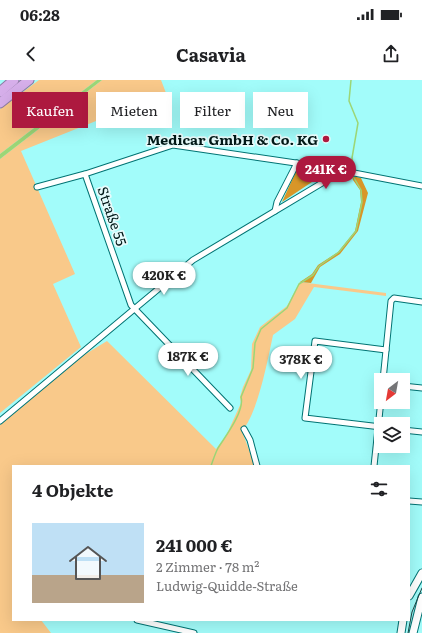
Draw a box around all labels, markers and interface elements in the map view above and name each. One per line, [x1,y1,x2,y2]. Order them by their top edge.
text: 06:28 [20,3,60,26]
text: Casavia [176,41,246,68]
icon: back [20,43,42,65]
icon: share [380,43,402,65]
chip: Kaufen [12,92,88,128]
chip: Mieten [96,92,172,128]
chip: Filter [180,92,245,128]
chip: Neu [253,92,308,128]
place label: Medicar GmbH & Co. KG [147,129,318,149]
marker: Medicar GmbH & Co. KG [321,134,331,144]
pin: 241K € [293,156,359,190]
text: 241K € [305,159,347,178]
street label: Straße 55 [94,184,132,248]
pin: 420K € [131,262,197,296]
text: 420K € [142,265,186,284]
pin: 187K € [155,343,221,377]
text: 187K € [167,346,209,365]
pin: 378K € [268,346,334,380]
text: 378K € [279,349,323,368]
north arrow [374,373,410,409]
map controls [374,373,410,453]
button: layers [374,417,410,453]
text: 4 Objekte [32,477,113,502]
icon: filters [368,478,390,500]
text: 241 000 € [156,532,232,557]
icon: home [64,539,112,587]
text: 2 Zimmer · 78 m² [156,557,260,576]
text: Ludwig-Quidde-Straße [156,576,298,595]

